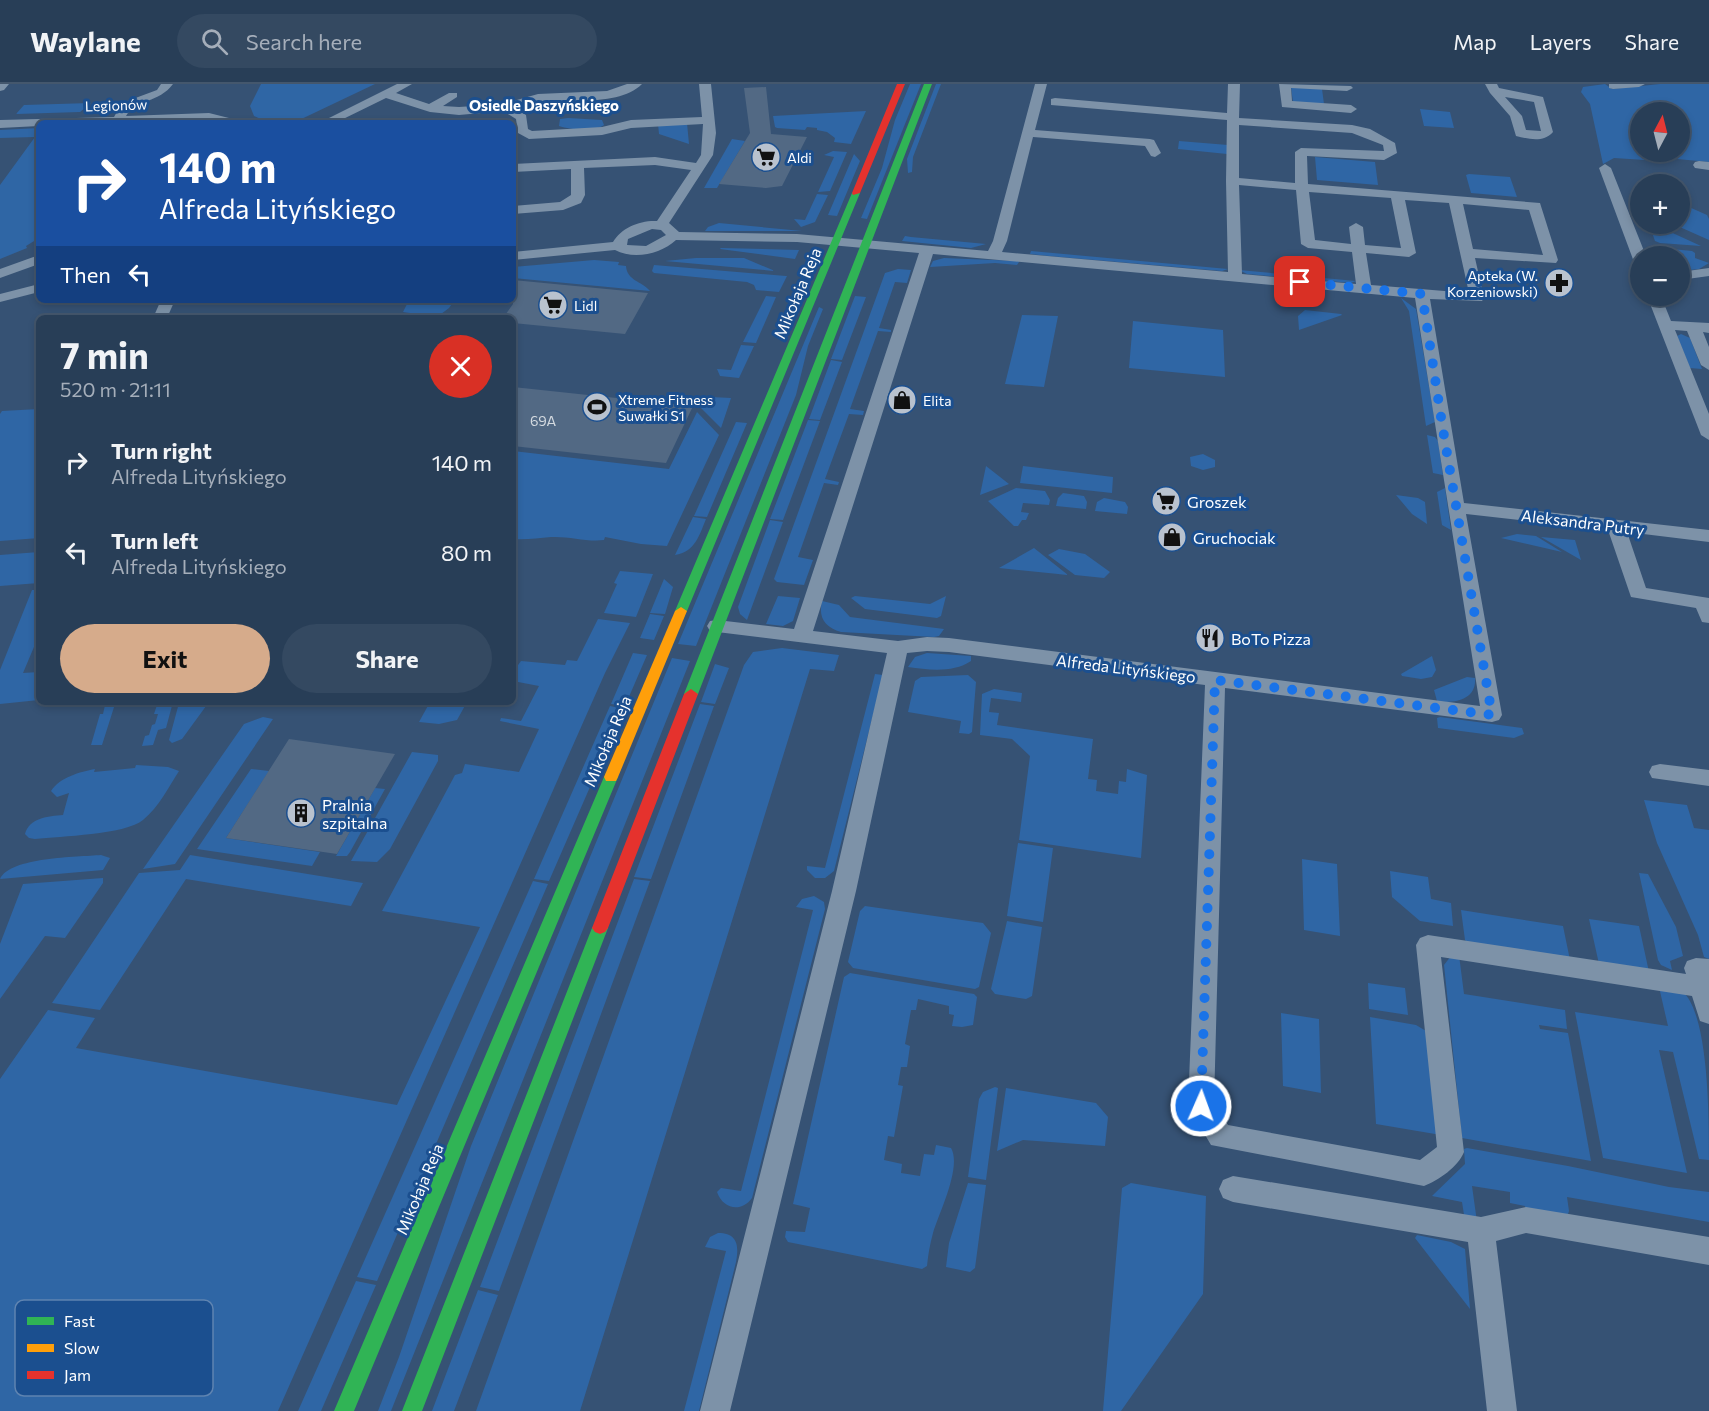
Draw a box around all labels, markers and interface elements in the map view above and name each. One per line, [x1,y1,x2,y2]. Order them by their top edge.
search box [177,14,597,68]
text: Waylane [30,24,141,58]
icon: search [198,25,231,58]
text: Search here [246,28,362,55]
text: Map [1453,29,1497,54]
text: Layers [1530,29,1592,54]
text: Share [1625,29,1679,54]
street label: Legionów [85,95,147,115]
district label: Osiedle Daszyńskiego [469,96,619,114]
north arrow [1630,102,1690,162]
map controls [1630,102,1690,306]
text: 140 m [159,140,276,192]
supermarket icon: Aldi [750,141,782,173]
icon: right [60,144,138,222]
place label: Aldi [787,149,812,166]
button: + [1630,174,1690,234]
text: Alfreda Lityńskiego [159,192,396,225]
street label: Mikołaja Reja [769,245,825,341]
button: − [1630,246,1690,306]
pin [1274,256,1325,307]
icon: left [123,258,156,291]
text: Then [60,261,111,288]
icon: arrive [1283,265,1316,298]
place label: Apteka (W. Korzeniowski) [1447,267,1538,300]
pharmacy icon: Apteka (W. Korzeniowski) [1543,267,1575,299]
supermarket icon: Lidl [537,289,569,321]
place label: Lidl [574,297,597,314]
text: 7 min [60,332,149,376]
button: close [429,335,492,398]
text: 520 m · 21:11 [60,377,171,401]
shop icon: Elita [886,384,918,416]
sports icon: Xtreme Fitness Suwałki S1 [581,391,613,423]
place label: Xtreme Fitness Suwałki S1 [618,391,713,424]
place label: Elita [923,392,952,409]
house number: 69A [530,412,556,429]
text: Turn right [111,437,212,464]
icon: right [60,446,93,479]
text: 140 m [432,449,492,476]
text: Alfreda Lityńskiego [111,464,287,488]
supermarket icon: Groszek [1150,485,1182,517]
place label: Groszek [1187,492,1247,511]
street label: Aleksandra Putry [1520,505,1646,539]
shop icon: Gruchociak [1156,521,1188,553]
text: Turn left [111,527,198,554]
place label: Gruchociak [1193,528,1276,547]
icon: left [60,536,93,569]
text: 80 m [441,539,492,566]
text: Alfreda Lityńskiego [111,554,287,578]
restaurant icon: BoTo Pizza [1194,622,1226,654]
button: Exit [60,624,270,693]
button: Share [282,624,492,693]
place label: BoTo Pizza [1231,629,1311,648]
street label: Alfreda Lityńskiego [1055,650,1197,686]
street label: Mikołaja Reja [579,693,635,789]
place label: Pralnia szpitalna [322,795,387,832]
building icon: Pralnia szpitalna [285,797,317,829]
position arrow [1169,1074,1233,1138]
street label: Mikołaja Reja [391,1141,447,1237]
legend [15,1300,213,1396]
text: Fast [64,1311,95,1330]
text: Slow [64,1338,100,1357]
text: Jam [64,1365,91,1384]

